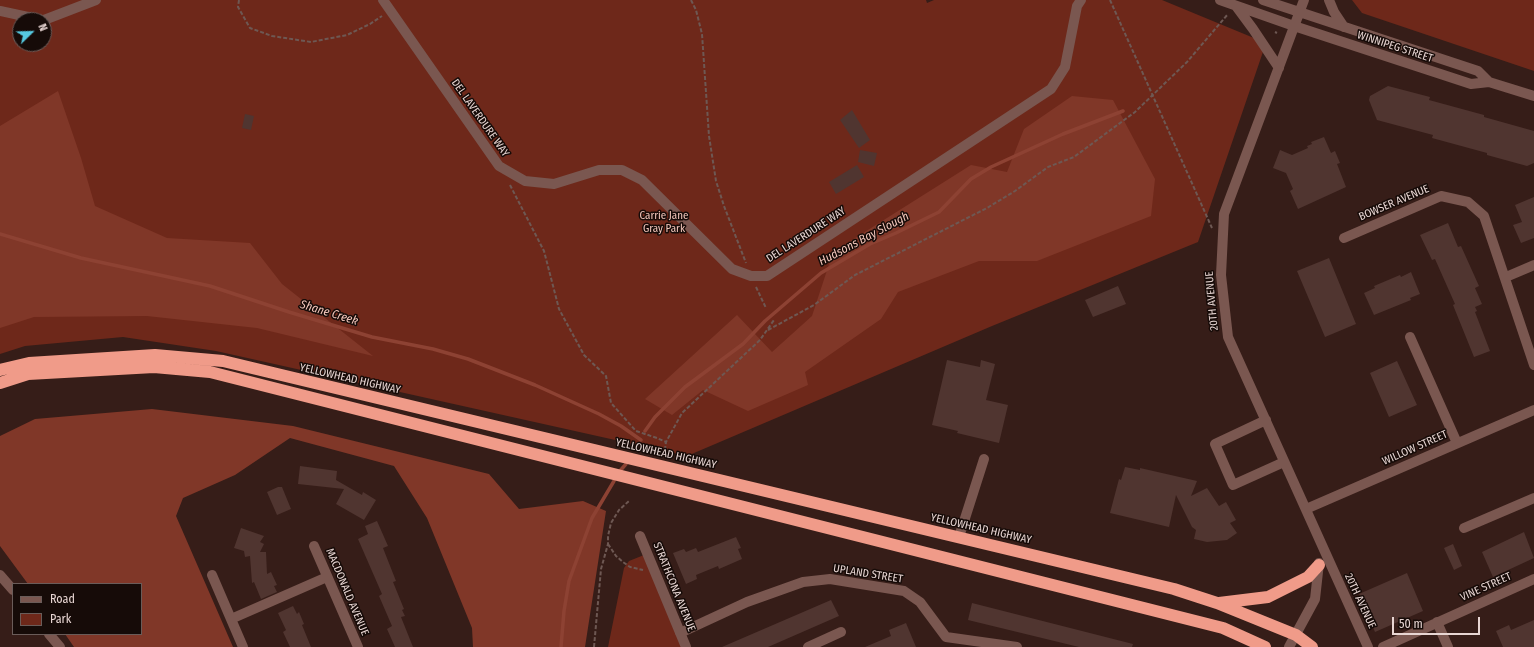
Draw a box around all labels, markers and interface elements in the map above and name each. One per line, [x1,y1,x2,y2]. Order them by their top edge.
north arrow [12,12,52,52]
text: N [35,22,50,33]
street label: WINNIPEG STREET [1356,29,1434,65]
street label: DEL LAVERDURE WAY [448,77,512,159]
street label: BOWSER AVENUE [1357,182,1431,224]
street label: DEL LAVERDURE WAY [764,204,848,266]
park label: Carrie Jane Gray Park [640,209,688,235]
water label: Hudsons Bay Slough [816,209,912,269]
street label: 20TH AVENUE [1203,271,1221,331]
water label: Shane Creek [298,297,360,329]
street label: YELLOWHEAD HIGHWAY [298,361,402,397]
street label: WILLOW STREET [1380,428,1450,468]
street label: YELLOWHEAD HIGHWAY [614,436,718,472]
street label: YELLOWHEAD HIGHWAY [929,511,1033,547]
street label: STRATHCONA AVENUE [650,540,698,634]
street label: MACDONALD AVENUE [323,546,371,638]
street label: UPLAND STREET [832,562,904,586]
street label: VINE STREET [1458,570,1514,604]
street label: 20TH AVENUE [1341,571,1379,631]
legend [12,583,142,635]
text: Road [50,592,75,606]
scale bar [1394,609,1482,635]
text: Park [50,612,71,626]
text: 50 m [1399,617,1423,631]

